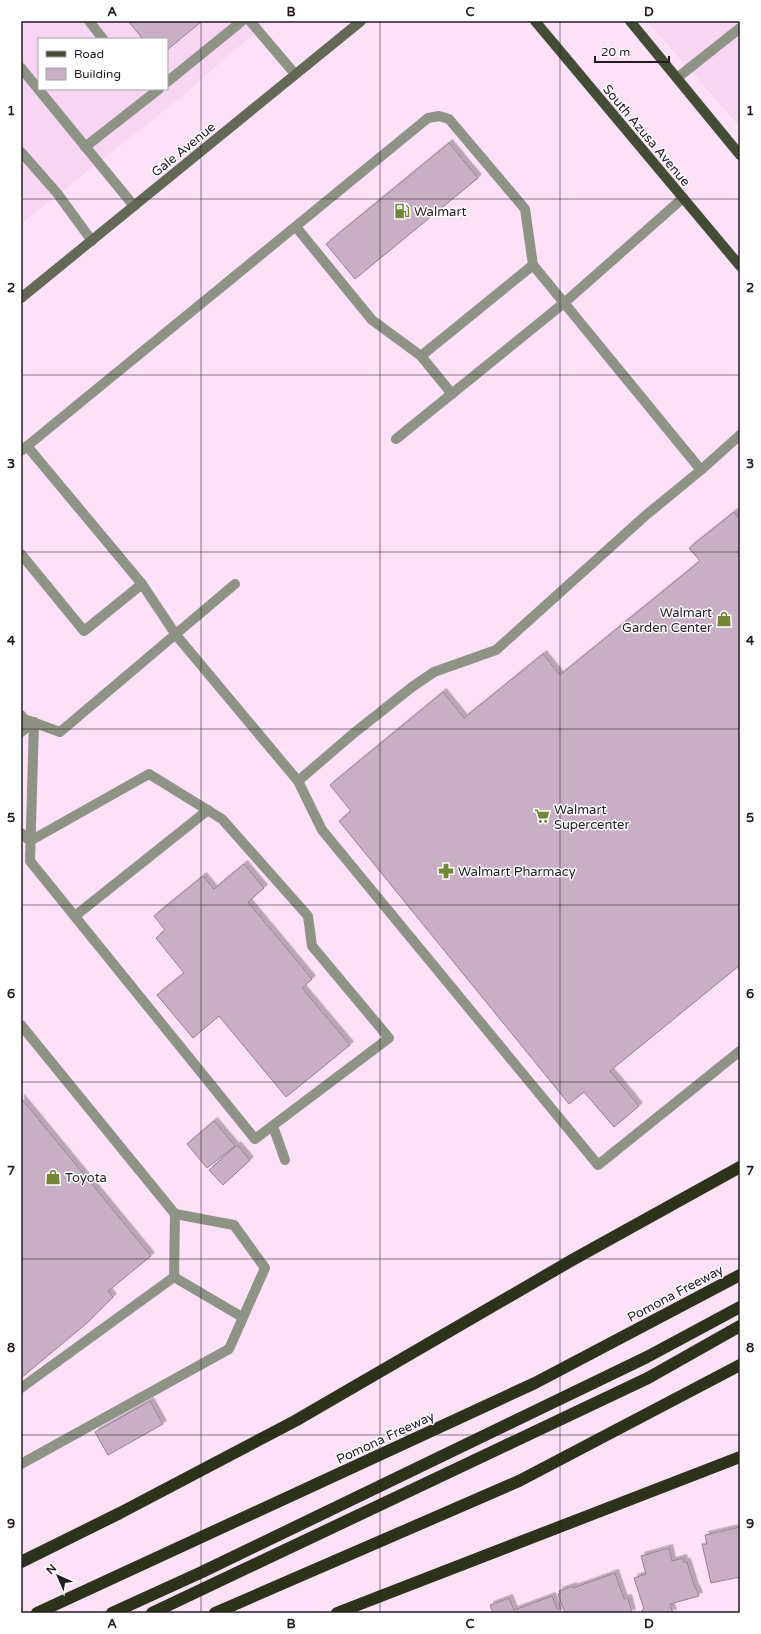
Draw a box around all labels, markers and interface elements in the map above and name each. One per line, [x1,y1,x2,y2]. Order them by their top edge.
text: A [107,4,117,20]
text: B [286,4,296,20]
text: C [465,4,475,20]
text: D [644,4,654,20]
legend [38,38,168,90]
scale bar [595,38,669,64]
text: 20 m [601,45,630,59]
text: Road [74,47,104,61]
text: Building [74,67,121,81]
street label: South Azusa Avenue [599,82,693,190]
text: 1 [7,103,15,119]
text: 1 [746,103,754,119]
street label: Gale Avenue [148,119,219,180]
fuel station icon: Walmart [393,202,411,220]
place label: Walmart [414,204,466,220]
text: 2 [7,280,15,296]
text: 2 [746,280,754,296]
text: 3 [7,456,15,472]
text: 3 [746,456,754,472]
place label: Walmart Garden Center [622,605,712,636]
shop icon: Walmart Garden Center [715,610,733,628]
text: 4 [7,633,16,649]
text: 4 [746,633,755,649]
place label: Walmart Supercenter [554,802,629,833]
supermarket icon: Walmart Supercenter [533,807,551,825]
text: 5 [7,810,15,826]
text: 5 [746,810,754,826]
pharmacy icon: Walmart Pharmacy [437,862,455,880]
place label: Walmart Pharmacy [458,864,576,880]
text: 6 [7,986,15,1002]
text: 6 [746,986,754,1002]
text: 7 [7,1163,15,1179]
text: 7 [746,1163,754,1179]
shop icon: Toyota [44,1168,62,1186]
place label: Toyota [65,1170,107,1186]
street label: Pomona Freeway [625,1262,726,1326]
text: 8 [7,1340,15,1356]
text: 8 [746,1340,754,1356]
street label: Pomona Freeway [334,1408,437,1468]
text: 9 [7,1516,15,1532]
text: 9 [746,1516,754,1532]
north arrow [38,1556,78,1596]
text: N [44,1562,59,1577]
text: A [107,1616,117,1632]
text: B [286,1616,296,1632]
text: C [465,1616,475,1632]
text: D [644,1616,654,1632]

